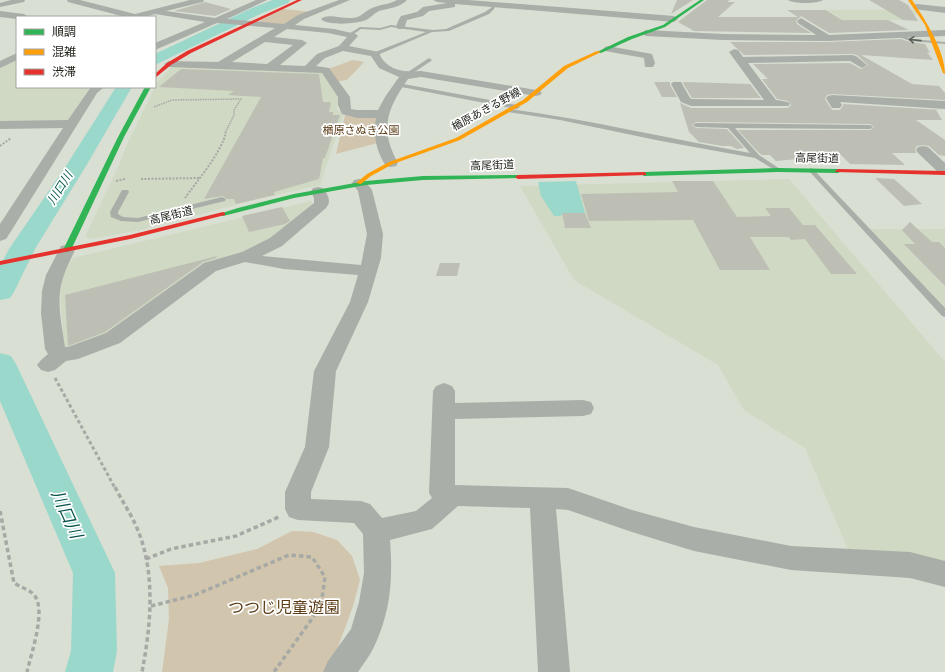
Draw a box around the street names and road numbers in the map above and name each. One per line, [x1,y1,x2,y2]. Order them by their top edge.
street label: 楢原あきる野線 [449,83,523,134]
street label: 高尾街道 [795,150,839,165]
street label: 高尾街道 [470,156,514,173]
street label: 高尾街道 [148,202,194,227]

